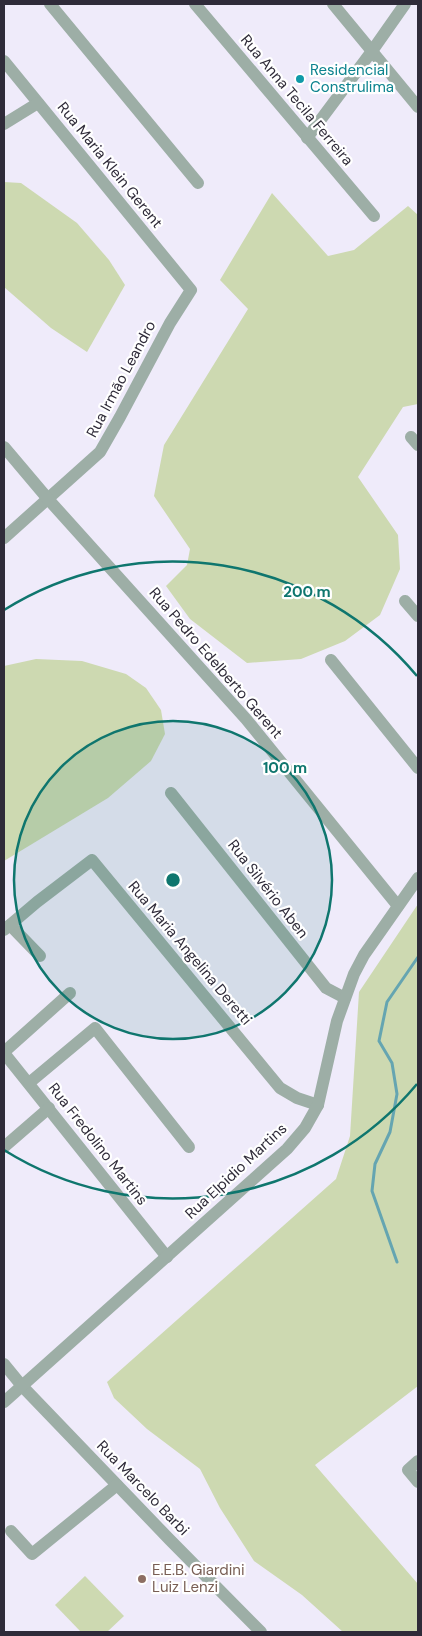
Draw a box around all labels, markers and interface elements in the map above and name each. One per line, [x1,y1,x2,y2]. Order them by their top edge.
street label: Rua Anna Tecila Ferreira [236,30,358,170]
place label: Residencial Construlima [310,60,394,97]
marker: Residencial Construlima [294,73,306,85]
street label: Rua Maria Klein Gerent [53,98,167,232]
street label: Rua Irmão Leandro [82,317,160,441]
text: 200 m [283,582,331,602]
street label: Rua Pedro Edelberto Gerent [145,583,287,743]
text: 100 m [263,758,307,778]
street label: Rua Silvério Aben [223,836,313,942]
centre of rings [164,871,182,889]
street label: Rua Maria Angelina Deretti [124,877,256,1029]
street label: Rua Fredolino Martins [44,1079,152,1209]
street label: Rua Elpidio Martins [181,1119,291,1223]
street label: Rua Marcelo Barbi [92,1436,194,1540]
place label: E.E.B. Giardini Luiz Lenzi [152,1560,245,1597]
marker: E.E.B. Giardini Luiz Lenzi [136,1573,148,1585]

